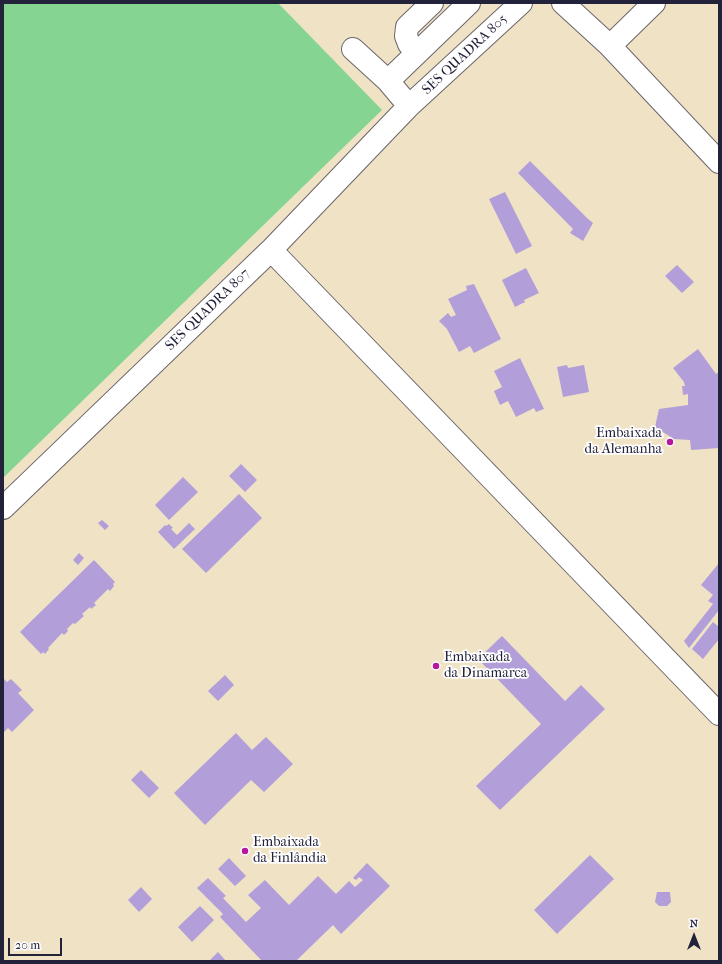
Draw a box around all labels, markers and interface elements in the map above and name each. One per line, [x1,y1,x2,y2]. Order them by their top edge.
street label: SES QUADRA 805 [419,11,511,99]
street label: SES QUADRA 807 [162,265,254,355]
place label: Embaixada da Alemanha [585,426,662,458]
marker: Embaixada da Alemanha [665,437,675,447]
place label: Embaixada da Dinamarca [444,650,527,682]
marker: Embaixada da Dinamarca [431,661,441,671]
place label: Embaixada da Finlândia [253,835,327,868]
marker: Embaixada da Finlândia [240,846,250,856]
north arrow [674,916,714,956]
text: N [690,917,698,930]
scale bar [10,930,64,956]
text: 20 m [15,938,40,952]

